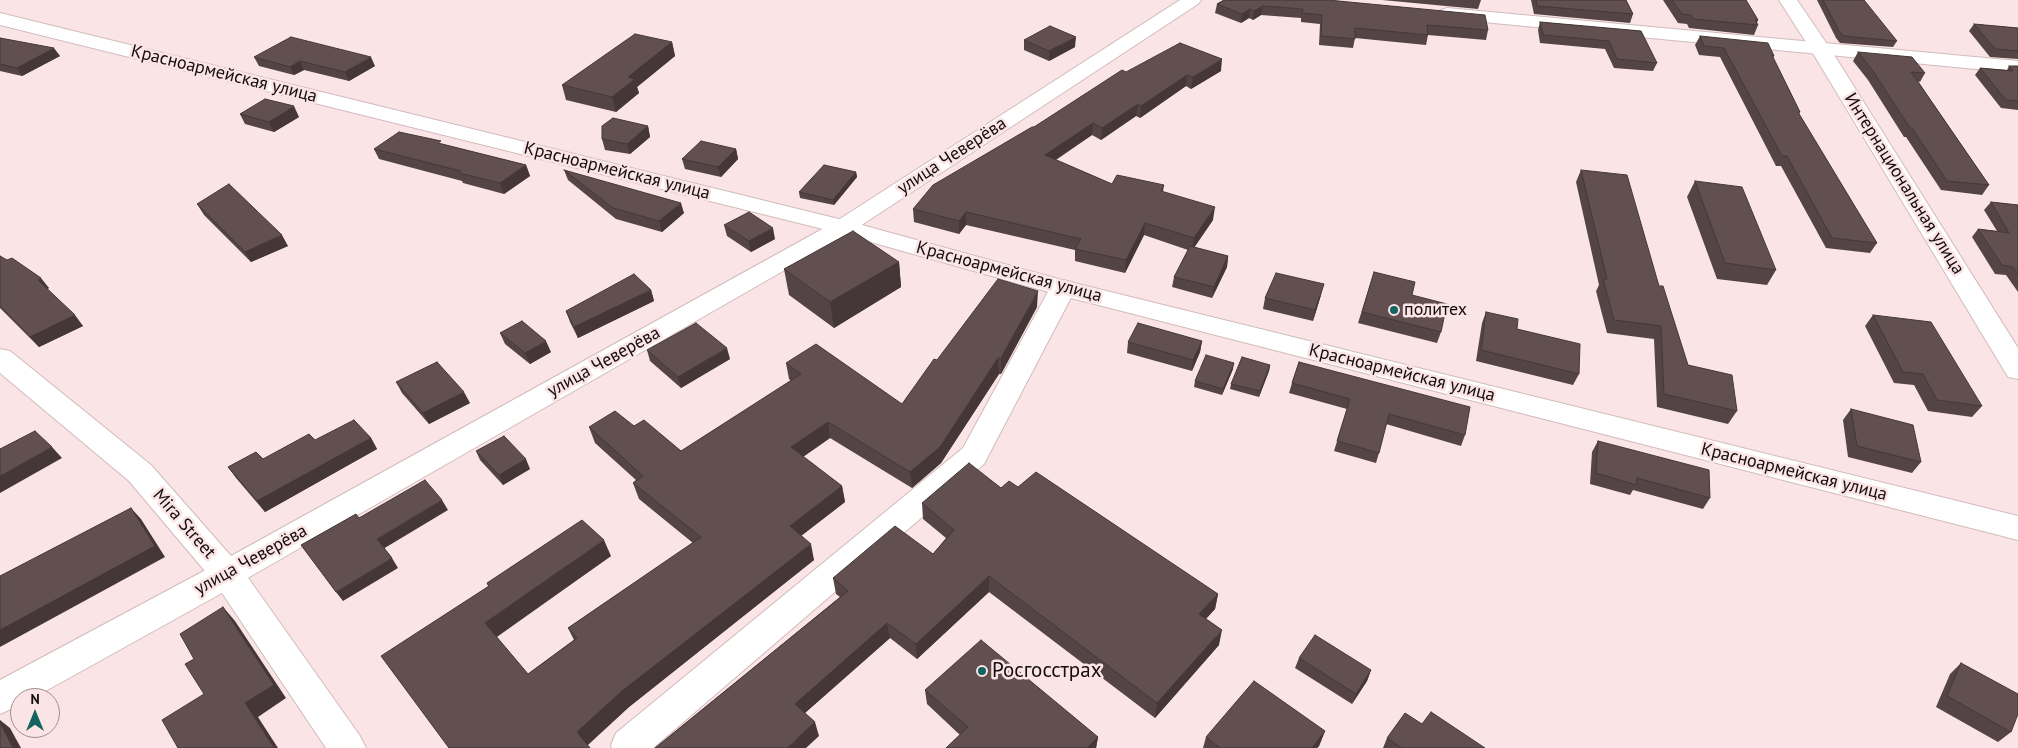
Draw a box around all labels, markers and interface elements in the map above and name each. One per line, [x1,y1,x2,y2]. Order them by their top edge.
street label: Красноармейская улица [129,40,319,108]
street label: Интернациональная улица [1839,89,1969,279]
street label: улица Чеверёва [893,113,1011,199]
street label: Красноармейская улица [522,137,712,205]
street label: Красноармейская улица [914,237,1104,307]
place label: политех [1404,299,1467,321]
marker: политех [1388,304,1400,316]
street label: улица Чеверёва [544,322,664,402]
street label: Красноармейская улица [1307,339,1497,407]
street label: Красноармейская улица [1699,438,1889,506]
street label: Mira Street [148,485,220,563]
street label: улица Чеверёва [191,520,311,600]
place label: Росгосстрах [992,658,1101,684]
marker: Росгосстрах [976,665,988,677]
north arrow [10,688,60,738]
text: N [30,690,40,708]

